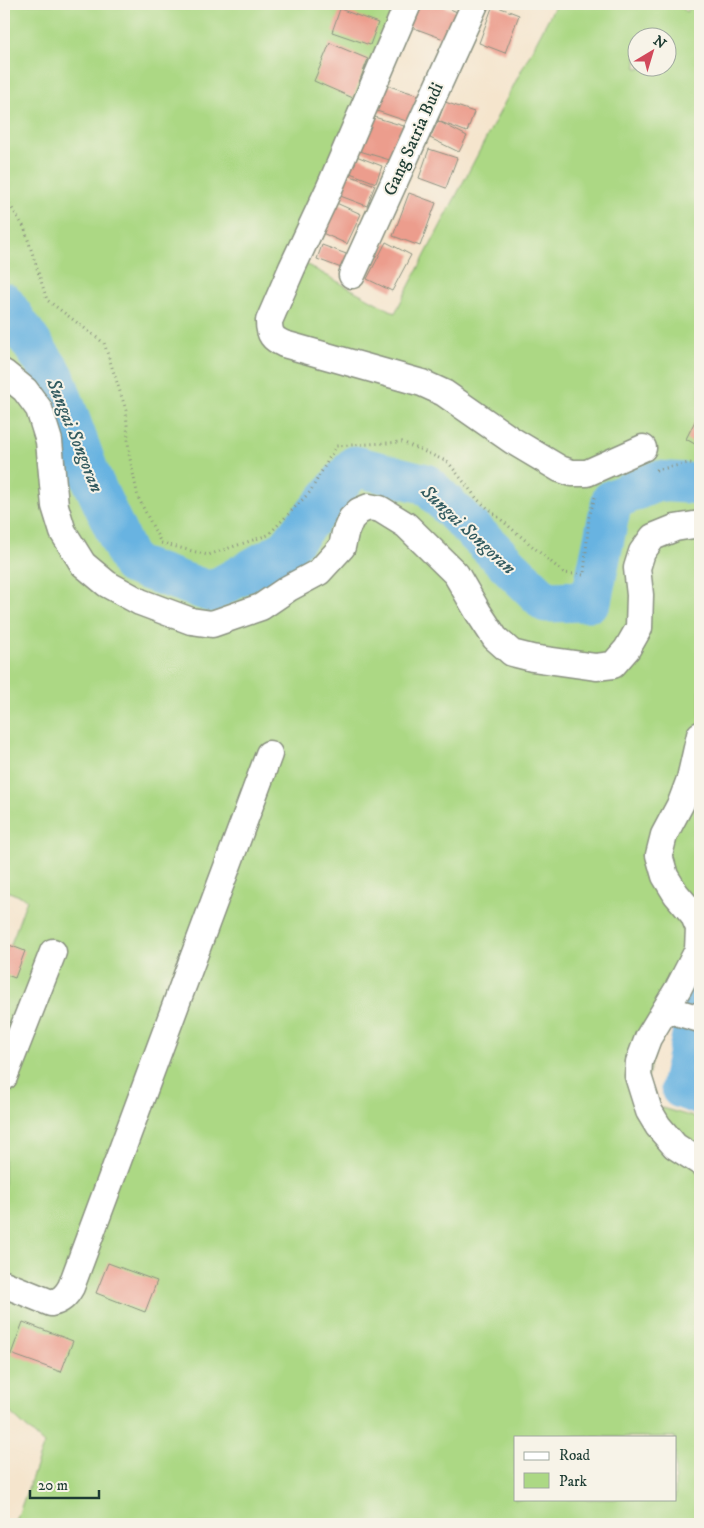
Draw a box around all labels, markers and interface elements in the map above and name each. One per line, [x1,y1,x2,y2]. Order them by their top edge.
north arrow [626,28,676,78]
text: N [649,32,670,53]
street label: Gang Satria Budi [379,79,449,199]
water label: Sungai Songoran [41,374,108,496]
water label: Sungai Songoran [415,480,520,580]
legend [514,1436,676,1500]
text: Road [559,1446,591,1465]
scale bar [30,1468,99,1500]
text: Park [559,1472,588,1491]
text: 20 m [38,1476,68,1495]

